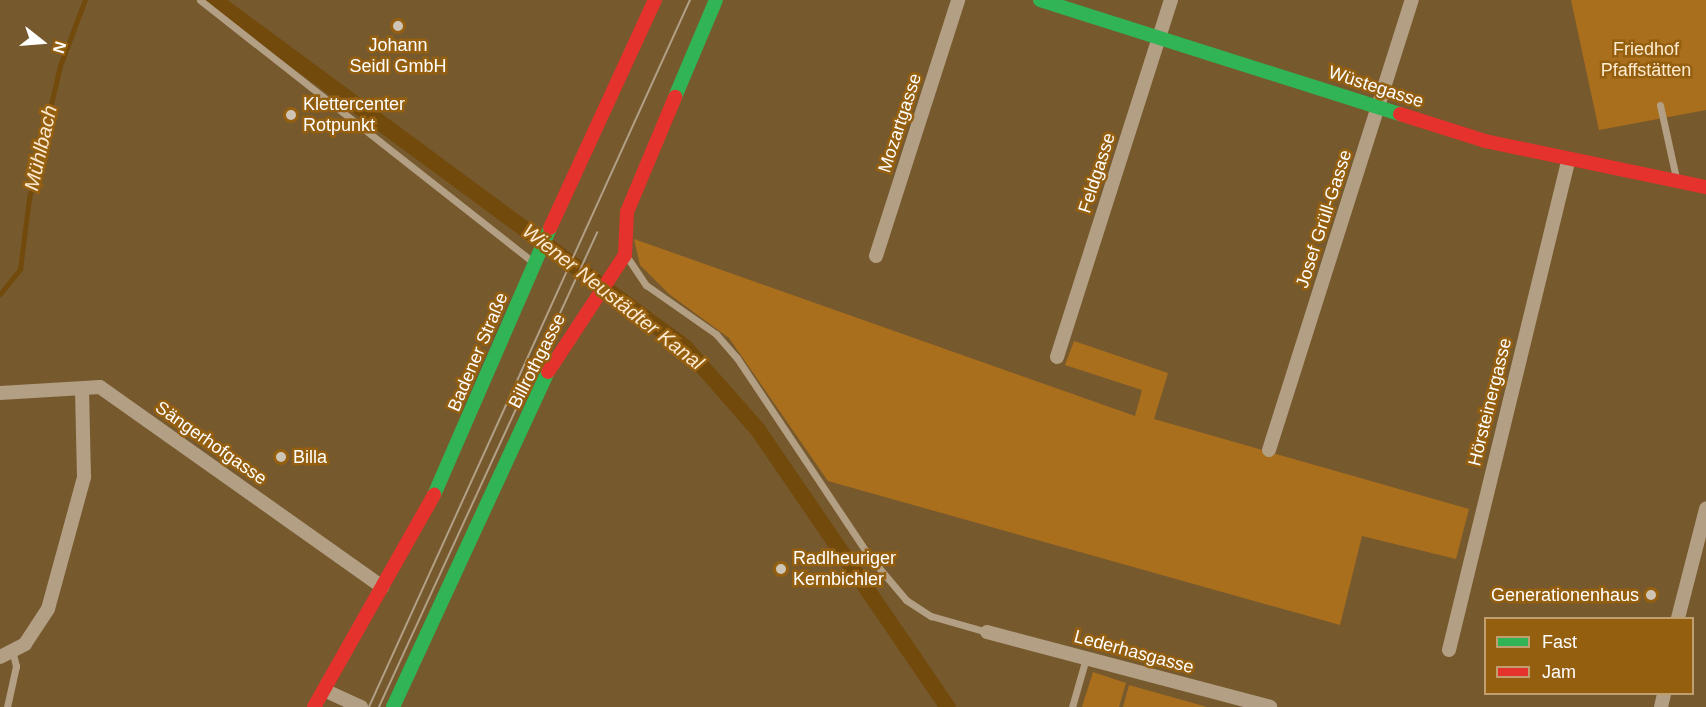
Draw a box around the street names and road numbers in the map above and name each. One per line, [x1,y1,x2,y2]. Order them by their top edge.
street label: Wüstegasse [1326,61,1426,113]
street label: Mozartgasse [874,71,926,175]
street label: Feldgasse [1074,130,1120,216]
street label: Josef Grüll-Gasse [1291,147,1357,291]
street label: Badener Straße [443,289,513,415]
street label: Billrothgasse [504,310,570,412]
street label: Hörsteinergasse [1464,336,1516,468]
street label: Sängerhofgasse [151,397,271,489]
street label: Lederhasgasse [1072,626,1196,678]

